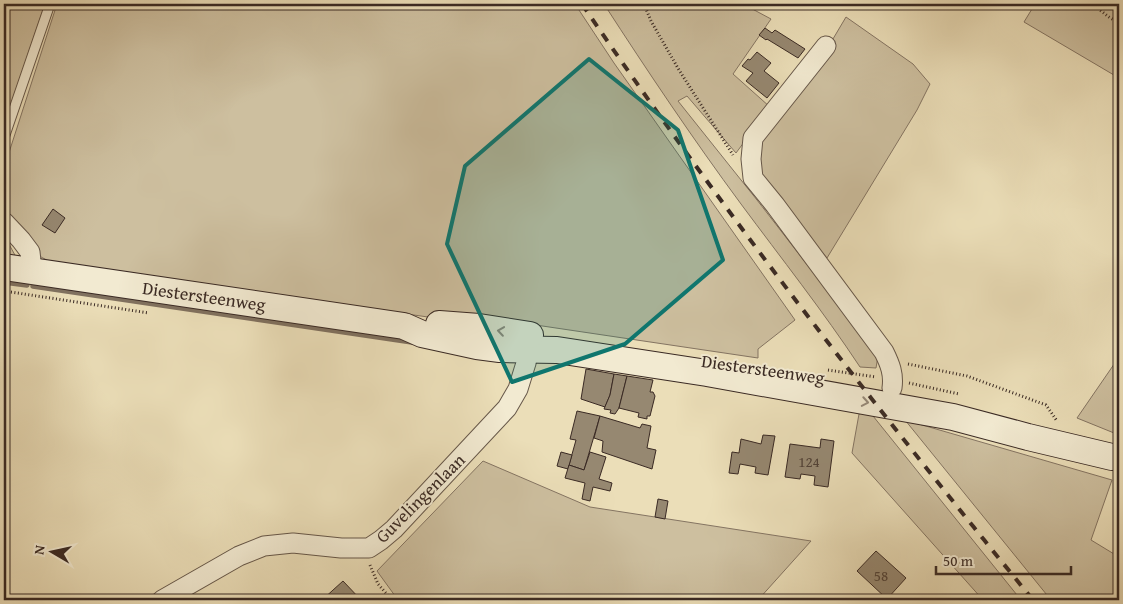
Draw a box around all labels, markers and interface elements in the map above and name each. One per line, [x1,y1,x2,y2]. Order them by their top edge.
street label: Diestersteenweg [141,274,267,318]
one-way arrow [497,326,506,336]
street label: Diestersteenweg [700,347,826,391]
one-way arrow [861,396,870,406]
street label: Guvelingenlaan [369,447,471,549]
house number: 124 [798,451,820,472]
north arrow [28,526,78,576]
text: N [29,543,50,556]
scale bar [936,544,1070,576]
text: 50 m [943,550,974,571]
house number: 58 [874,565,888,586]

